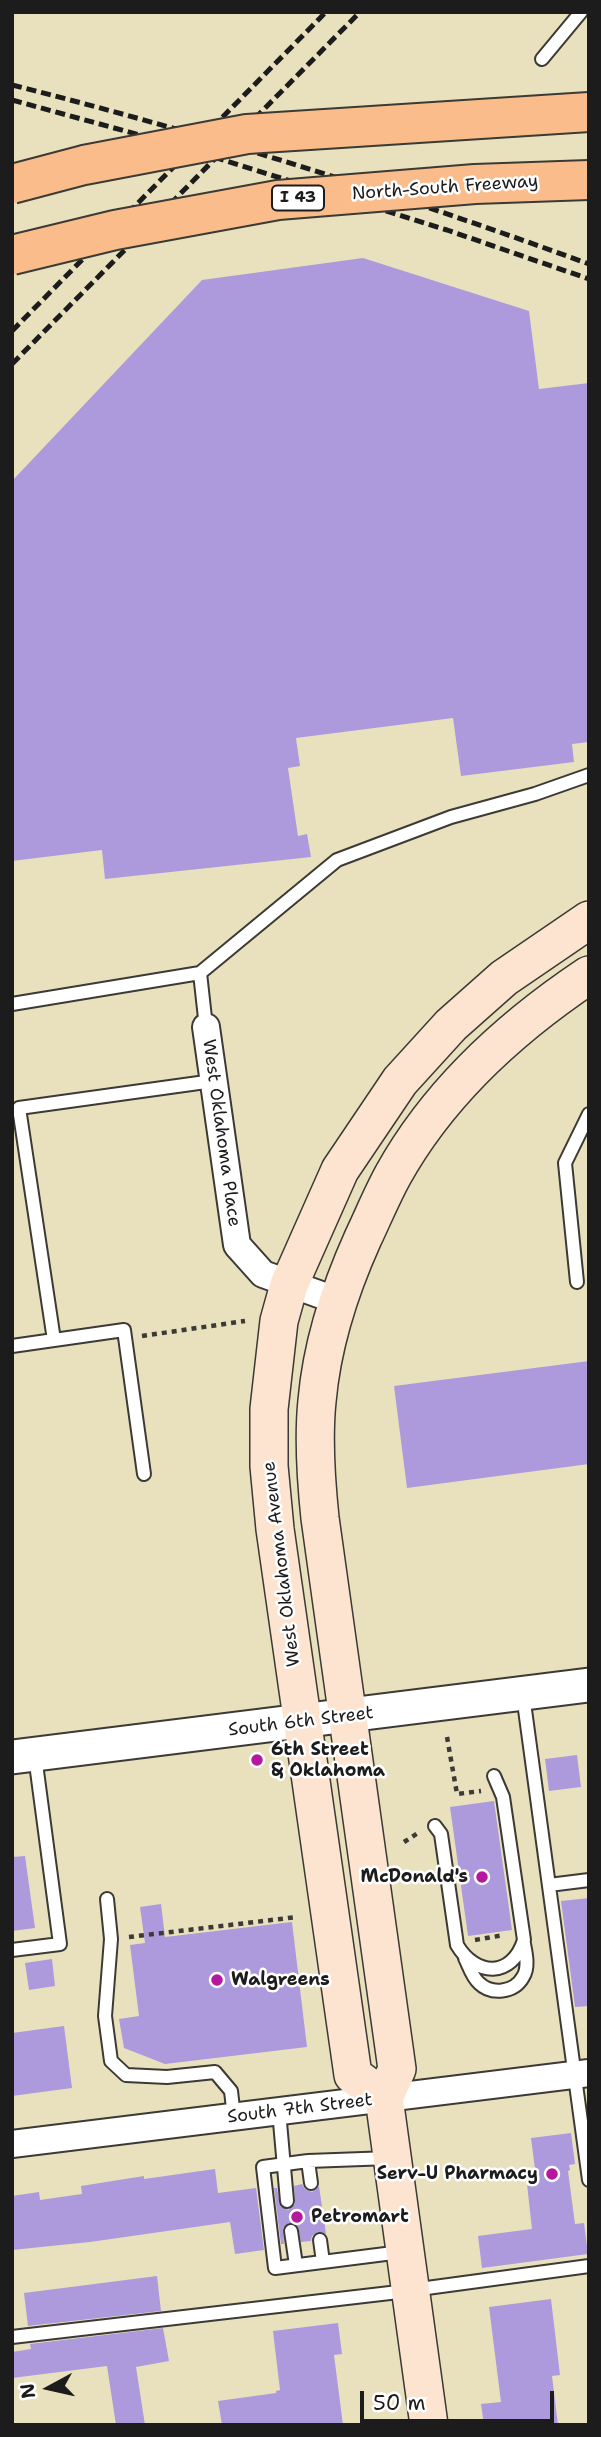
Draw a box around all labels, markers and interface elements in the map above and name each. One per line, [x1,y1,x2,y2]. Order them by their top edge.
street label: North-South Freeway [351,171,539,205]
road number: I 43 [272,186,324,210]
street label: West Oklahoma Place [197,1038,245,1228]
street label: West Oklahoma Avenue [259,1460,305,1668]
street label: South 6th Street [227,1702,375,1742]
place label: 6th Street & Oklahoma [271,1739,385,1782]
marker: 6th Street & Oklahoma [249,1752,265,1768]
place label: McDonald's [361,1866,468,1888]
marker: McDonald's [474,1869,490,1885]
place label: Walgreens [231,1969,330,1991]
marker: Walgreens [209,1972,225,1988]
street label: South 7th Street [226,2089,374,2129]
place label: Serv-U Pharmacy [377,2163,538,2185]
marker: Serv-U Pharmacy [544,2166,560,2182]
place label: Petromart [311,2206,409,2228]
marker: Petromart [289,2209,305,2225]
north arrow [14,2353,84,2423]
scale bar [363,2378,557,2422]
text: N [14,2382,41,2400]
text: 50 m [373,2389,426,2417]

